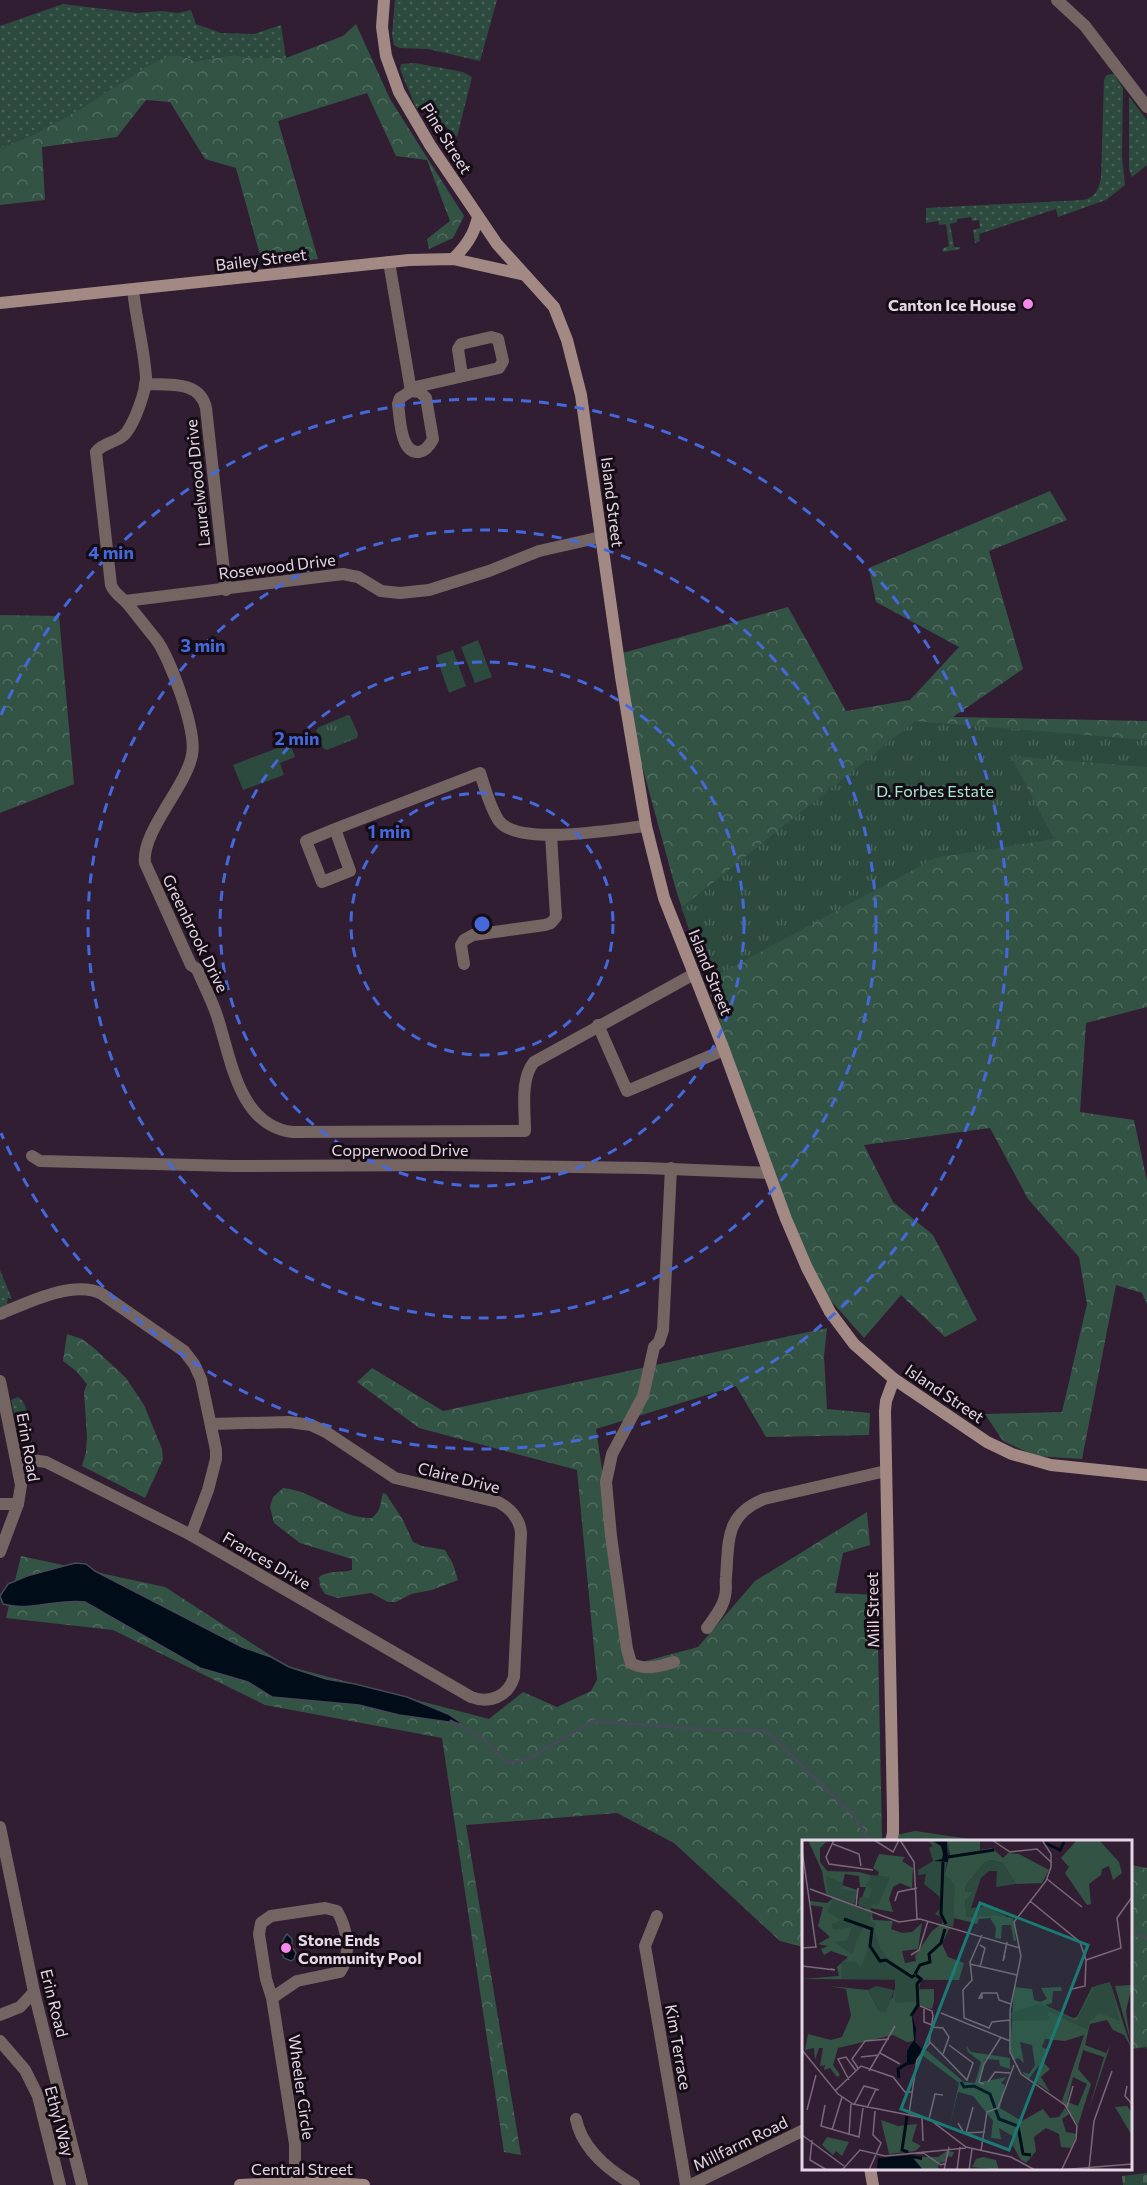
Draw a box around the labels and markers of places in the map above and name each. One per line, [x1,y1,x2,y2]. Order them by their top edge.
place label: Canton Ice House [888,295,1016,314]
marker: Canton Ice House [1021,297,1035,311]
centre of rings [472,914,492,934]
place label: Stone Ends Community Pool [298,1930,422,1967]
marker: Stone Ends Community Pool [279,1941,293,1955]

